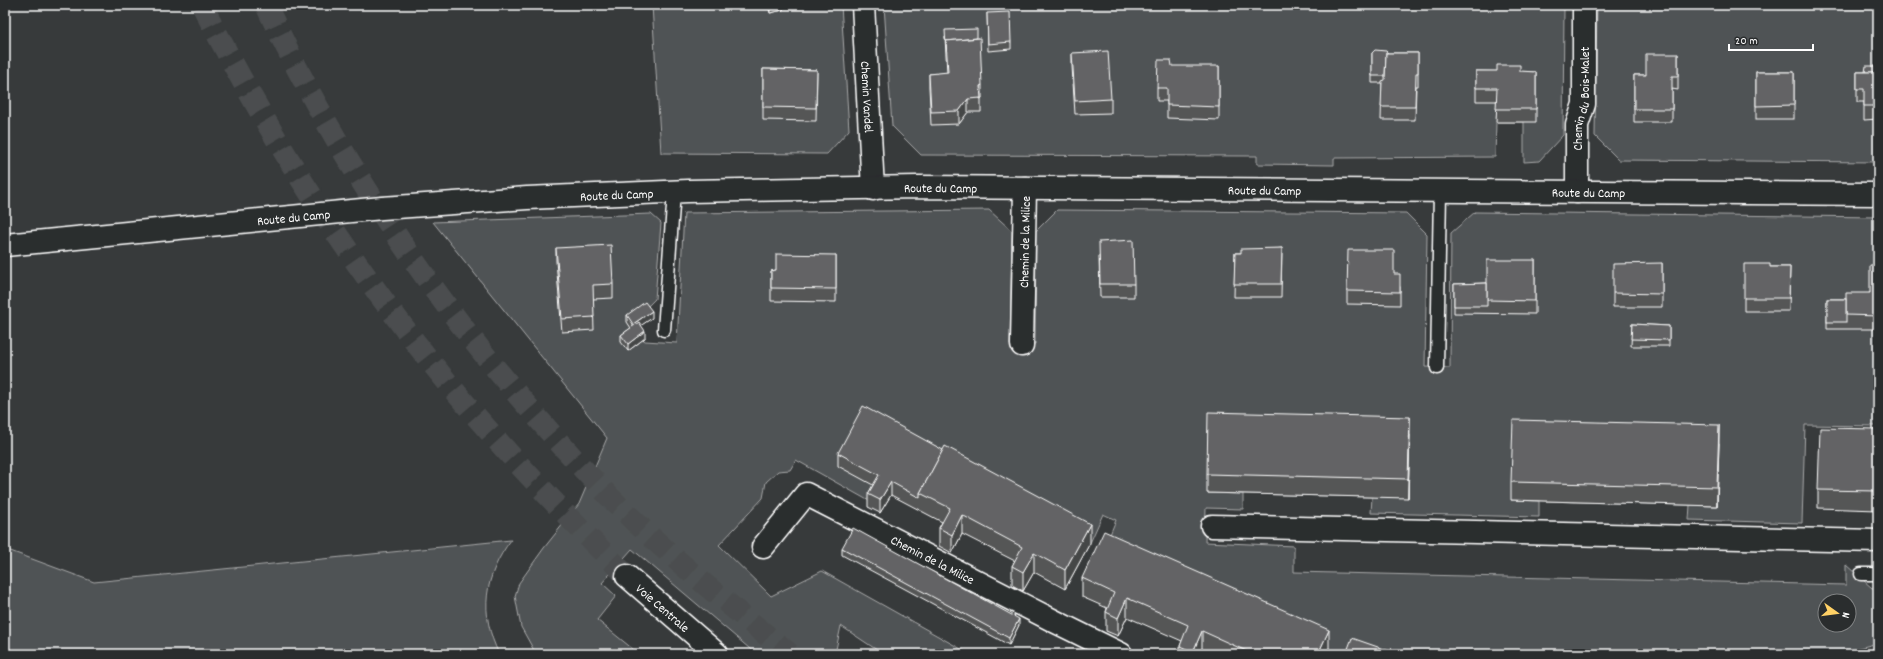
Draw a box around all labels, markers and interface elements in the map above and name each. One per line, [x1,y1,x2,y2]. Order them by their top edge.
scale bar [1729,26,1813,52]
text: 20 m [1735,33,1758,50]
street label: Chemin du Bois-Malet [1570,47,1596,150]
street label: Chemin Vandel [854,61,877,133]
street label: Route du Camp [904,180,977,199]
street label: Route du Camp [1228,182,1301,202]
street label: Route du Camp [1552,185,1625,204]
street label: Route du Camp [580,186,654,208]
street label: Chemin de la Milice [1016,196,1037,288]
street label: Route du Camp [256,206,331,232]
street label: Chemin de la Milice [887,532,977,591]
street label: Voie Centrale [630,581,693,638]
north arrow [1817,593,1857,633]
text: N [1836,610,1853,620]

